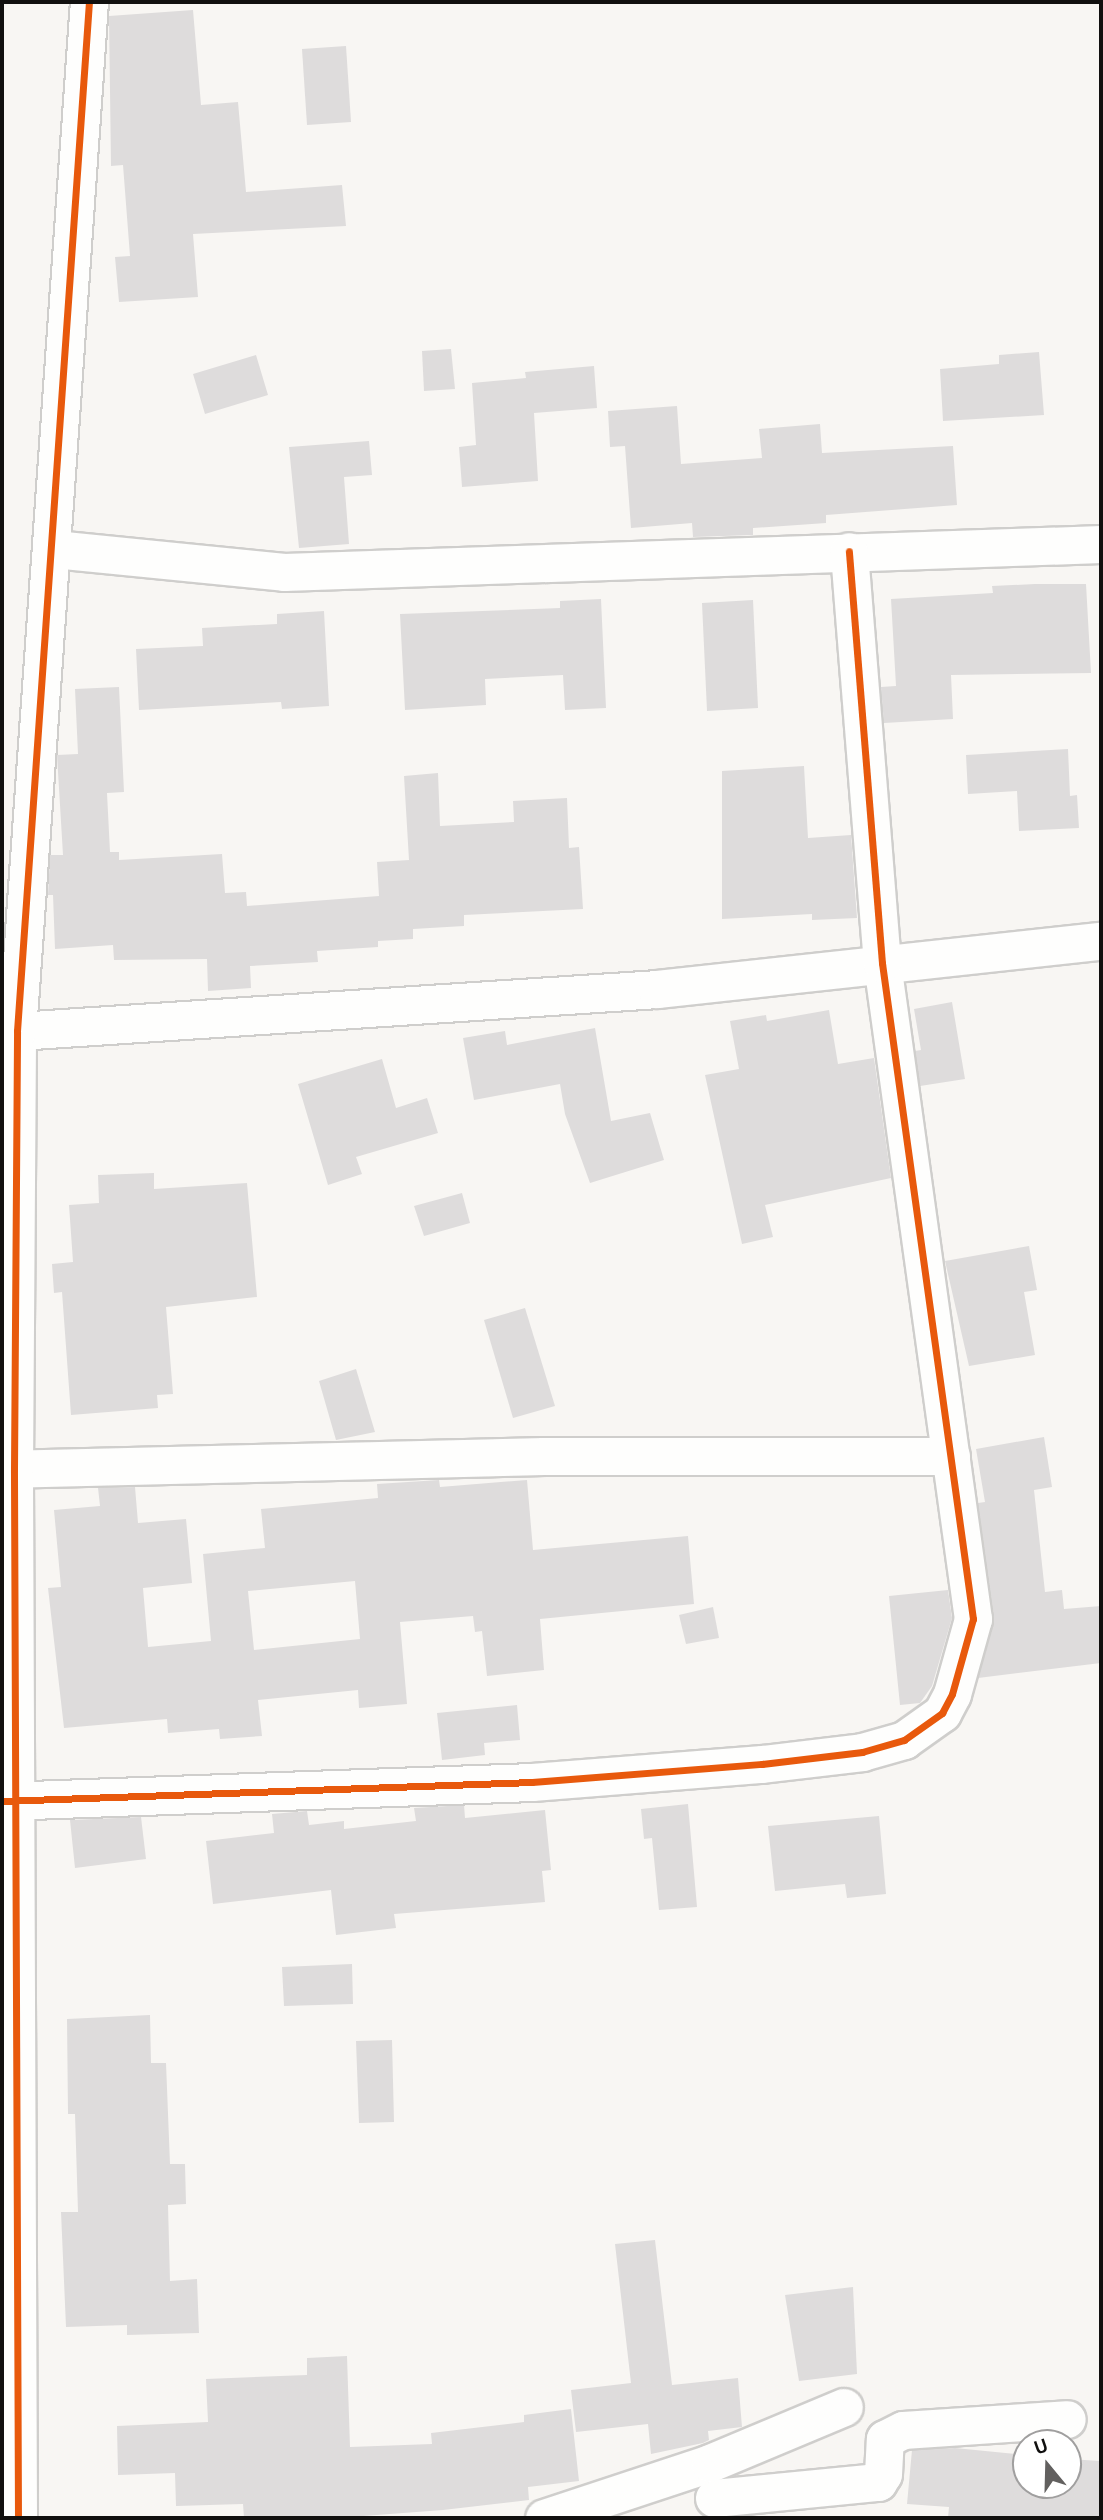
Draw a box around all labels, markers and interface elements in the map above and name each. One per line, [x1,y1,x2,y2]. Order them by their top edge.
north arrow [1012,2429,1082,2499]
text: U [1031,2433,1051,2459]

